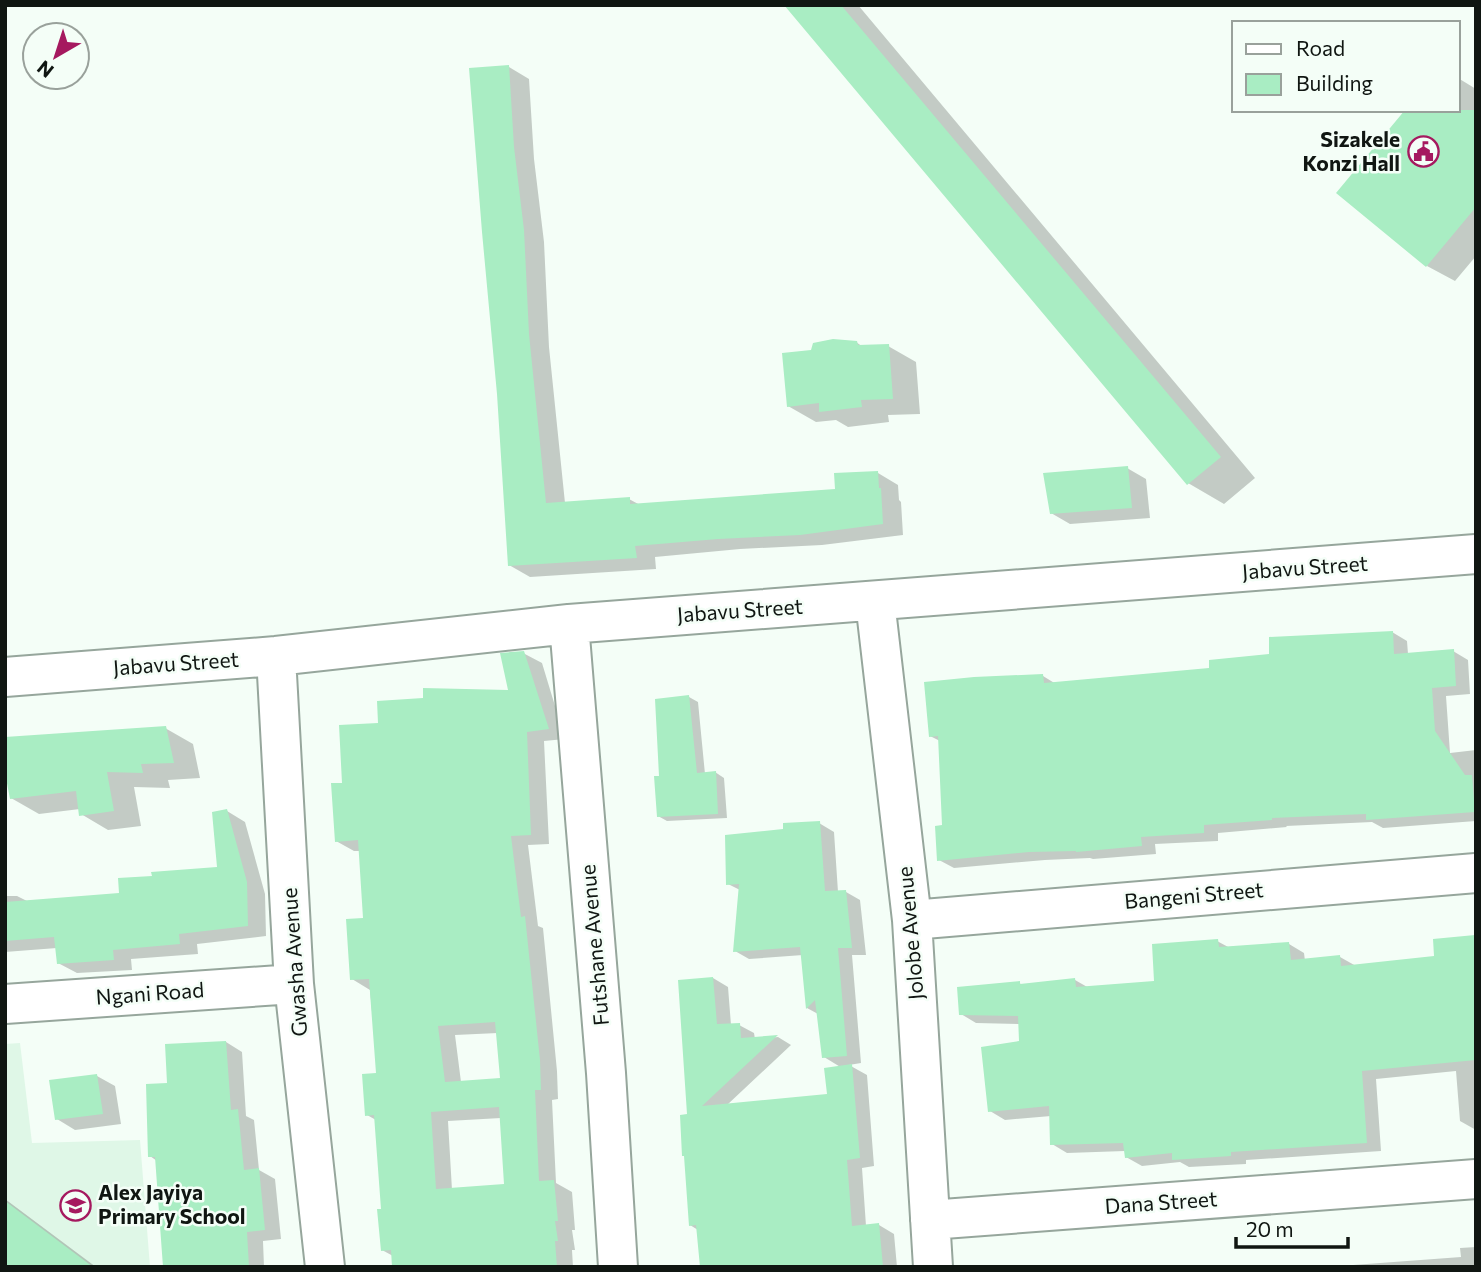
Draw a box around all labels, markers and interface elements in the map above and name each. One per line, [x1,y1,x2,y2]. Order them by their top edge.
north arrow [21,21,91,91]
legend [1232,21,1460,112]
text: Road [1296,35,1345,60]
text: N [32,56,58,83]
text: Building [1296,70,1373,95]
place label: Sizakele Konzi Hall [1303,126,1400,175]
public building icon: Sizakele Konzi Hall [1406,135,1440,169]
street label: Jabavu Street [1241,550,1369,583]
street label: Jabavu Street [676,593,804,626]
street label: Jabavu Street [112,646,240,679]
street label: Futshane Avenue [574,863,613,1027]
street label: Jolobe Avenue [891,865,928,1001]
street label: Bangeni Street [1123,876,1265,913]
street label: Gwasha Avenue [276,887,311,1037]
street label: Ngani Road [95,976,205,1009]
place label: Alex Jayiya Primary School [98,1179,245,1228]
street label: Dana Street [1104,1185,1218,1218]
school or university icon: Alex Jayiya Primary School [58,1188,92,1222]
scale bar [1236,1206,1348,1250]
text: 20 m [1246,1216,1294,1241]

